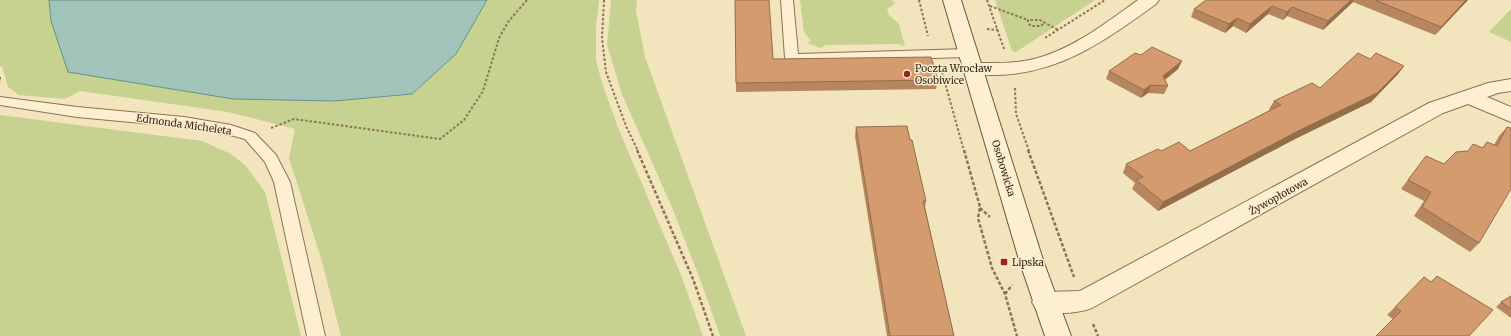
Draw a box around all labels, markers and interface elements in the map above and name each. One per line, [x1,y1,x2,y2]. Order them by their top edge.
place label: Poczta Wrocław Osobiwice [915,62,993,87]
marker: Poczta Wrocław Osobiwice [902,69,912,79]
street label: Edmonda Micheleta [135,111,233,138]
street label: Osobowicka [989,138,1018,199]
street label: Żywopłotowa [1246,174,1311,218]
place label: Lipska [1012,256,1044,269]
marker: Lipska [999,257,1009,267]

